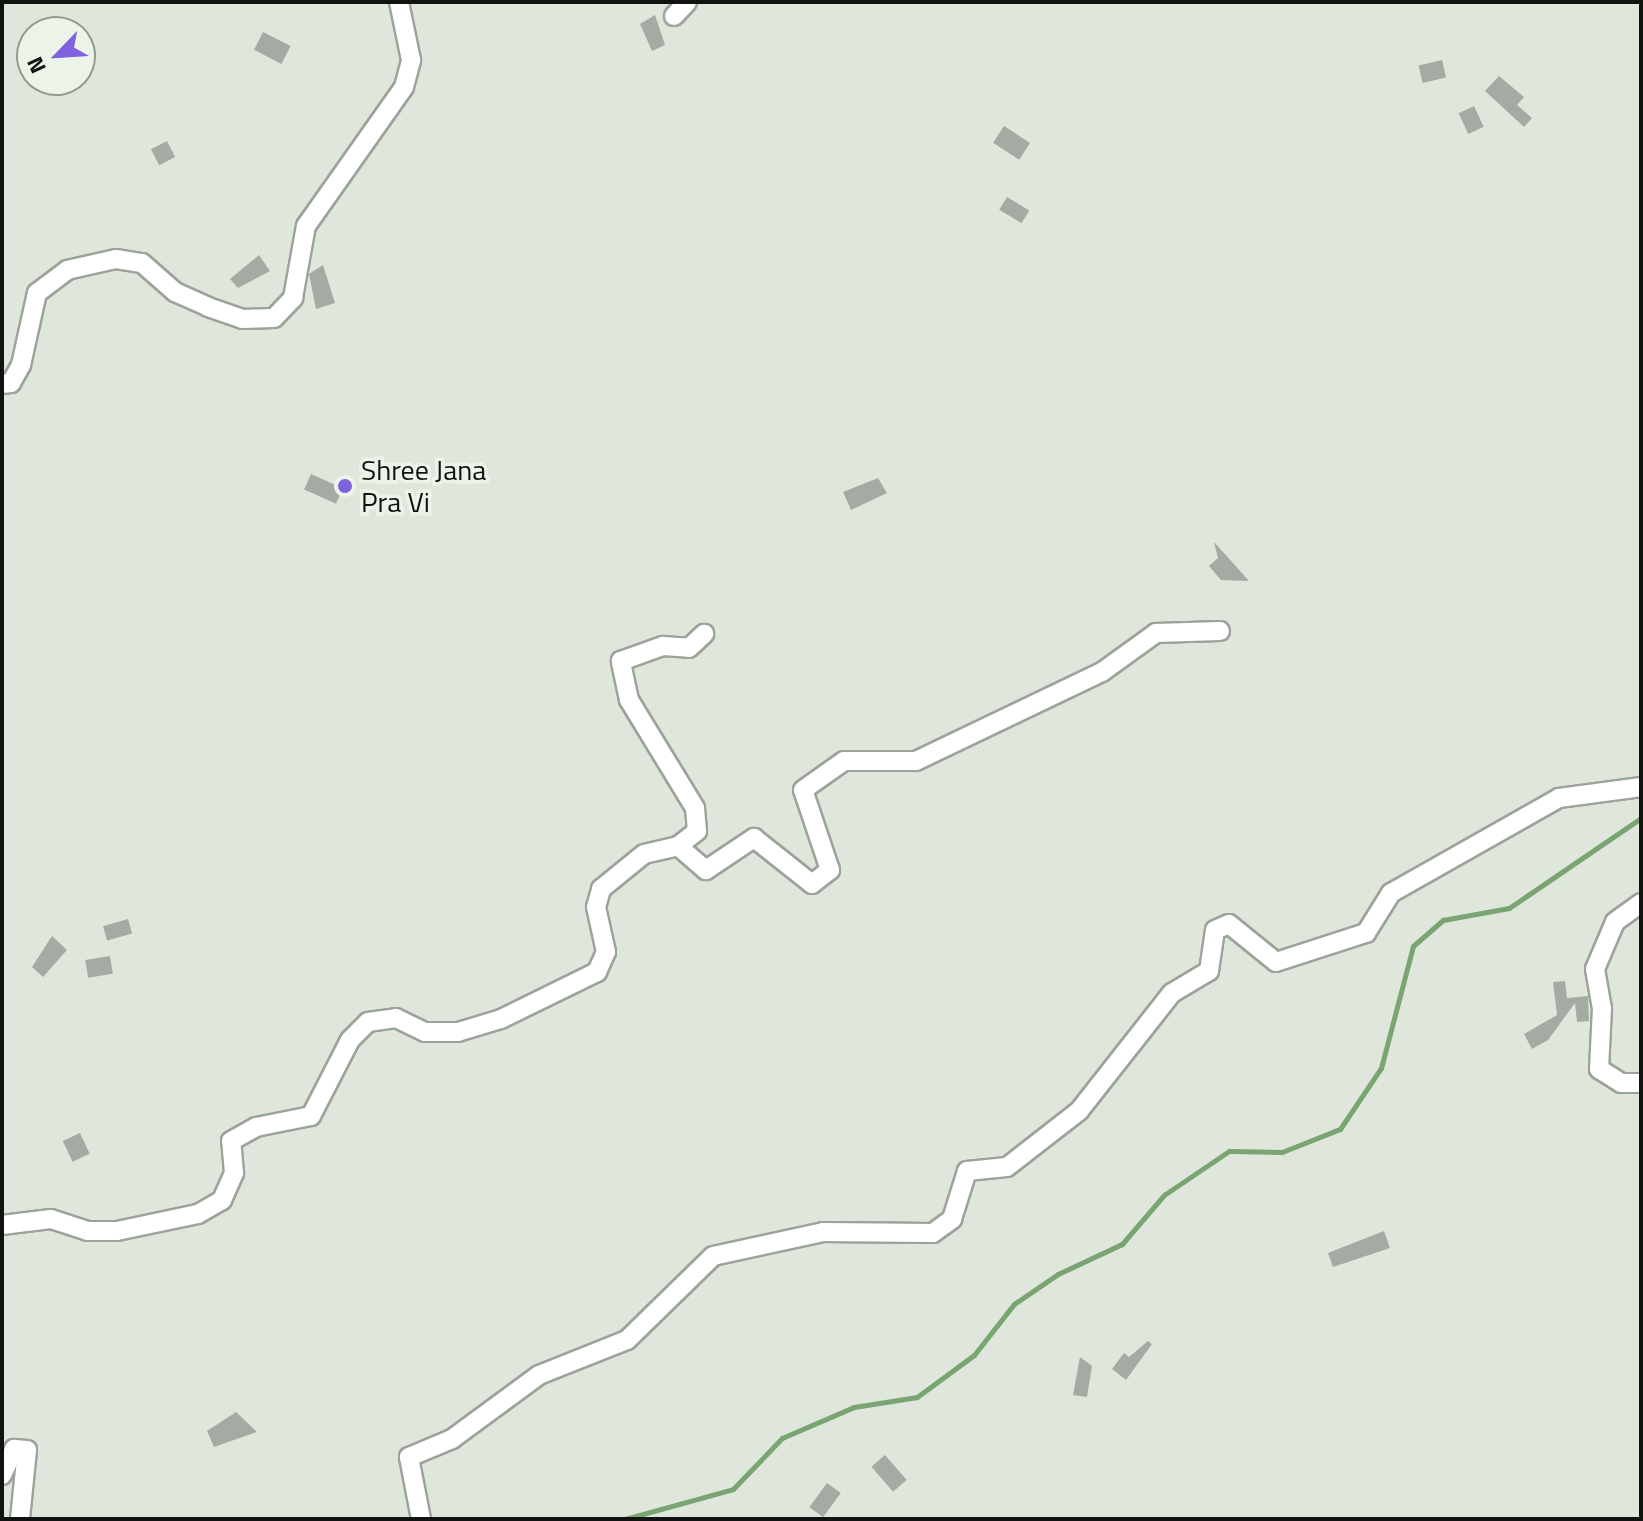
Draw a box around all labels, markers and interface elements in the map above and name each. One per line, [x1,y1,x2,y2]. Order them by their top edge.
north arrow [16,16,96,96]
text: N [17,51,55,79]
place label: Shree Jana Pra Vi [361,453,486,519]
marker: Shree Jana Pra Vi [336,477,354,495]

